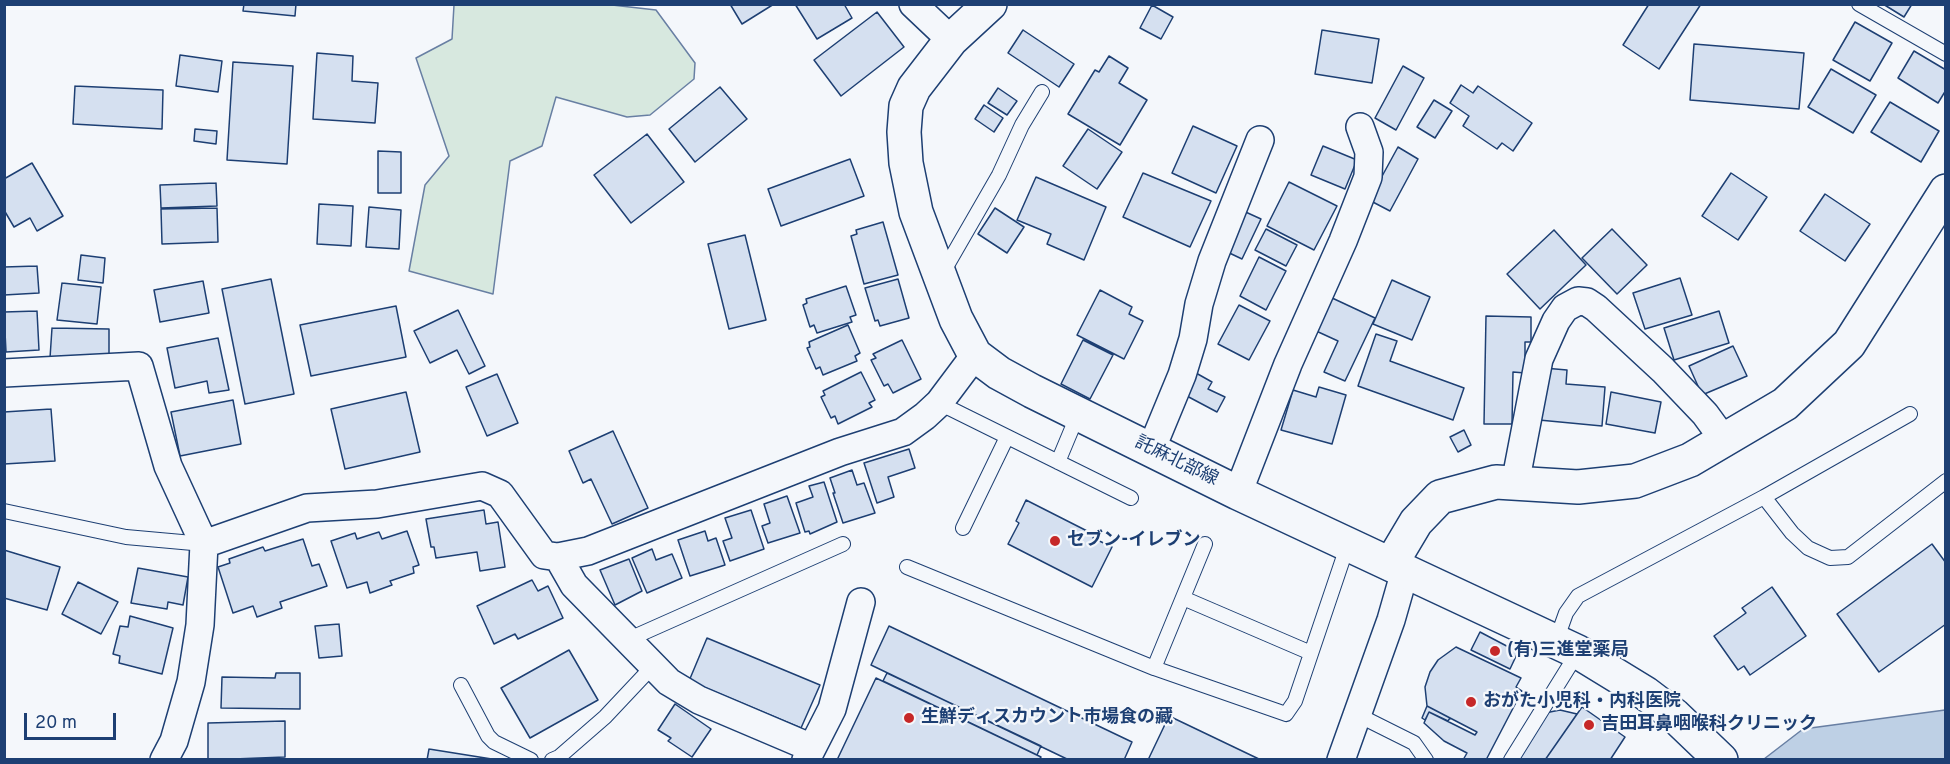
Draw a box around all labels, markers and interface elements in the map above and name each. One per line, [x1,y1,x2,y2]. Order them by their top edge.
street label: 託麻北部線 [1131,433,1221,491]
place label: セブン-イレブン [1067,530,1200,552]
marker: セブン-イレブン [1048,534,1062,548]
place label: (有)三進堂薬局 [1507,640,1628,662]
marker: (有)三進堂薬局 [1488,644,1502,658]
place label: おがた小児科・内科医院 [1483,691,1681,713]
marker: おがた小児科・内科医院 [1464,695,1478,709]
scale bar [27,701,118,739]
place label: 生鮮ディスカウント市場食の藏 [921,707,1173,729]
marker: 生鮮ディスカウント市場食の藏 [902,711,916,725]
text: 20 m [35,712,77,735]
place label: 吉田耳鼻咽喉科クリニック [1601,714,1817,736]
marker: 吉田耳鼻咽喉科クリニック [1582,718,1596,732]

